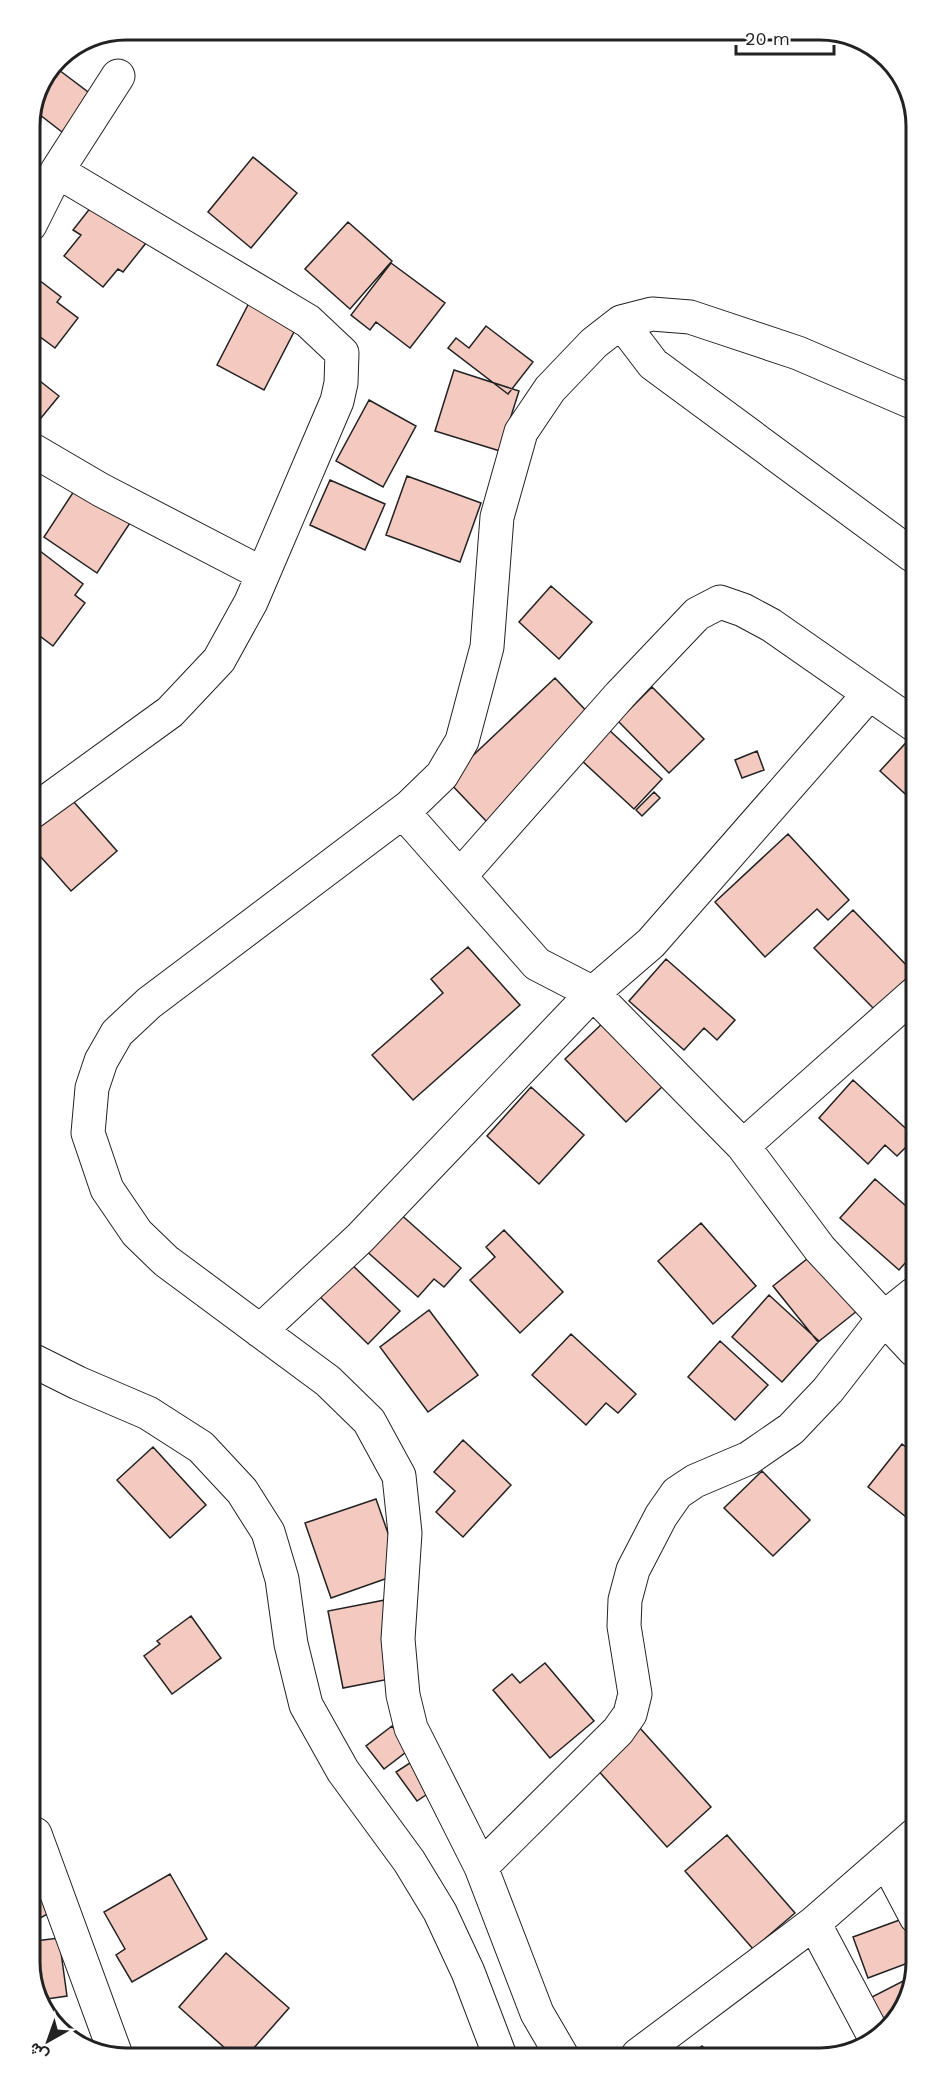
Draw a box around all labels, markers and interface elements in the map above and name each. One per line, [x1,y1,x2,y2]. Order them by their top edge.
scale bar [736,18,834,56]
text: 20 m [745,28,790,49]
north arrow [18,2011,78,2071]
text: ش [25,2039,52,2066]

